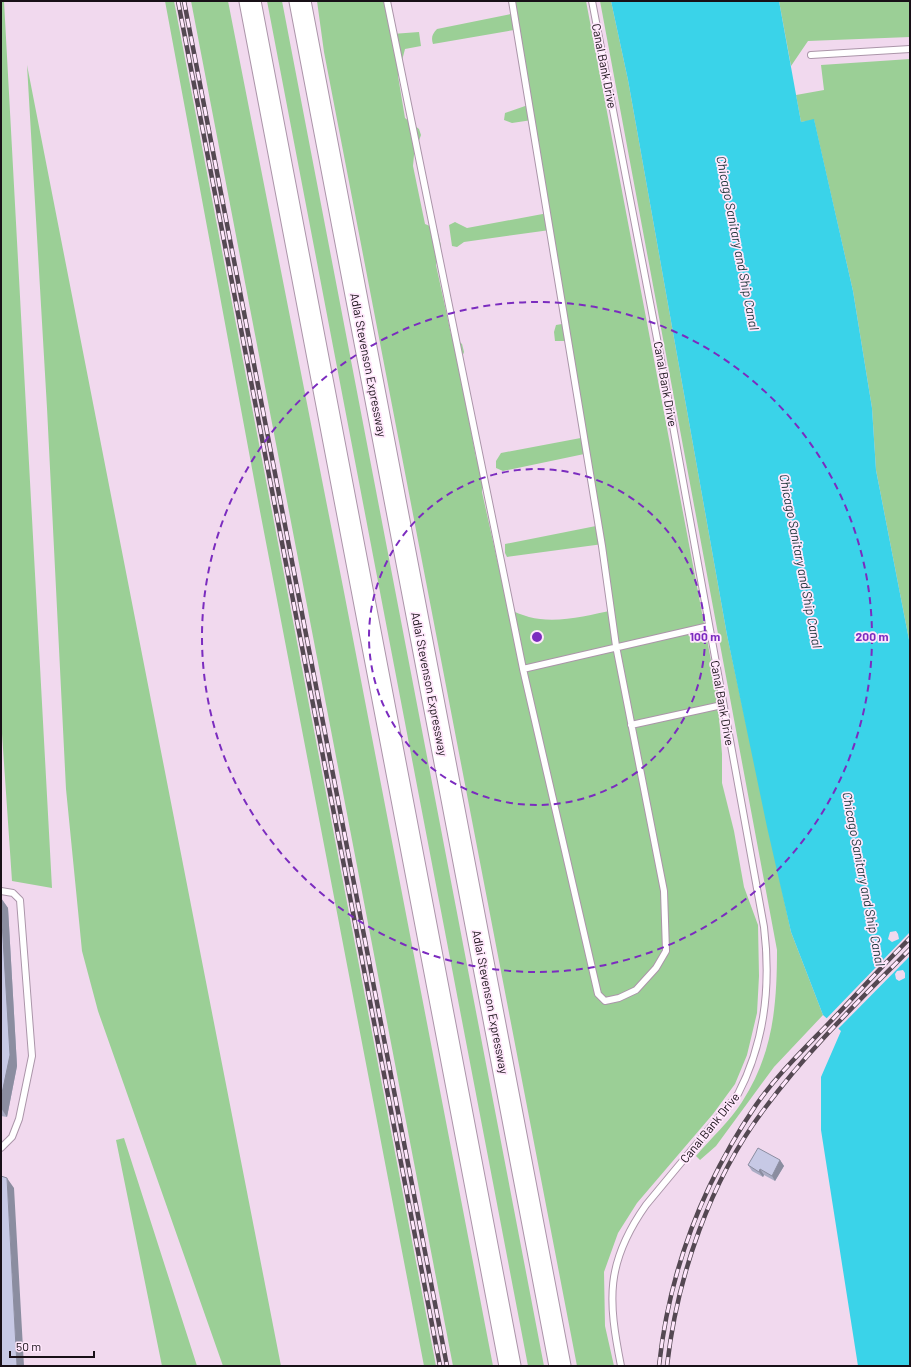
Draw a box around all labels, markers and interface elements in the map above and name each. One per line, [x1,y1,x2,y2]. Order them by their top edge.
street label: Canal Bank Drive [590,22,620,109]
water label: Chicago Sanitary and Ship Canal [713,155,763,332]
street label: Adlai Stevenson Expressway [348,292,390,438]
street label: Canal Bank Drive [652,340,680,428]
water label: Chicago Sanitary and Ship Canal [776,473,826,650]
street label: Adlai Stevenson Expressway [409,611,451,757]
text: 100 m [690,629,720,643]
text: 200 m [856,629,888,643]
centre of rings [530,630,544,644]
street label: Canal Bank Drive [709,659,737,747]
water label: Chicago Sanitary and Ship Canal [839,791,889,968]
street label: Adlai Stevenson Expressway [470,929,512,1075]
street label: Canal Bank Drive [677,1089,742,1165]
scale bar [10,1333,94,1359]
text: 50 m [16,1339,41,1353]

